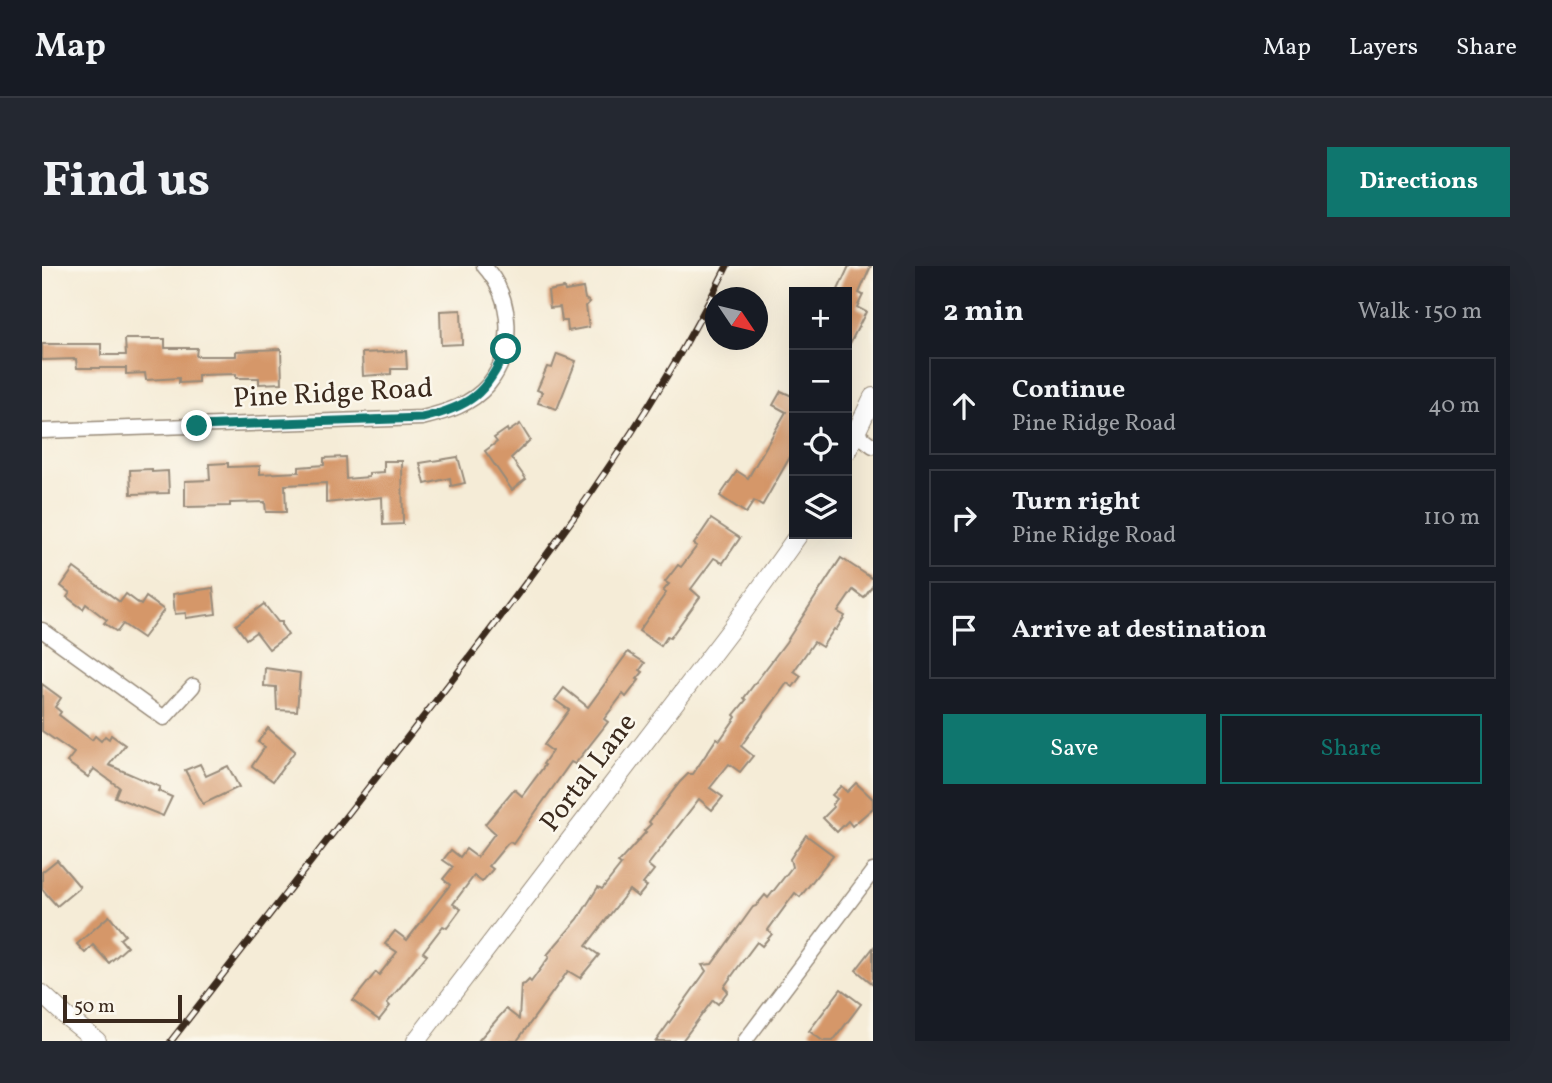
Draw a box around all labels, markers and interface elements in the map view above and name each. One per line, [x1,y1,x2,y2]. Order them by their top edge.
text: Map [35,25,106,71]
text: Map [1263,31,1311,65]
text: Layers [1349,31,1418,65]
text: Share [1456,31,1517,65]
button: Directions [1327,147,1510,217]
text: Find us [42,148,210,217]
north arrow [705,287,768,350]
map controls [789,287,852,539]
button: + [789,287,852,350]
text: 2 min [943,291,1024,333]
text: Walk · 150 m [1358,296,1482,328]
route start [490,333,521,364]
button: − [789,350,852,413]
street label: Pine Ridge Road [232,369,434,419]
text: Continue [1012,372,1125,408]
icon: ahead [945,387,983,425]
text: 40 m [1428,390,1480,422]
text: Pine Ridge Road [1012,408,1176,440]
route end [181,410,212,441]
button: locate [789,413,852,476]
button: layers [789,476,852,539]
text: Turn right [1012,484,1140,520]
icon: right [945,499,983,537]
text: 110 m [1423,502,1480,534]
text: Pine Ridge Road [1012,520,1176,552]
icon: arrive [945,611,983,649]
text: Arrive at destination [1012,612,1267,648]
street label: Portal Lane [531,705,647,841]
button: Save [943,714,1206,784]
button: Share [1220,714,1482,784]
scale bar [63,992,182,1024]
text: 50 m [74,994,115,1020]

